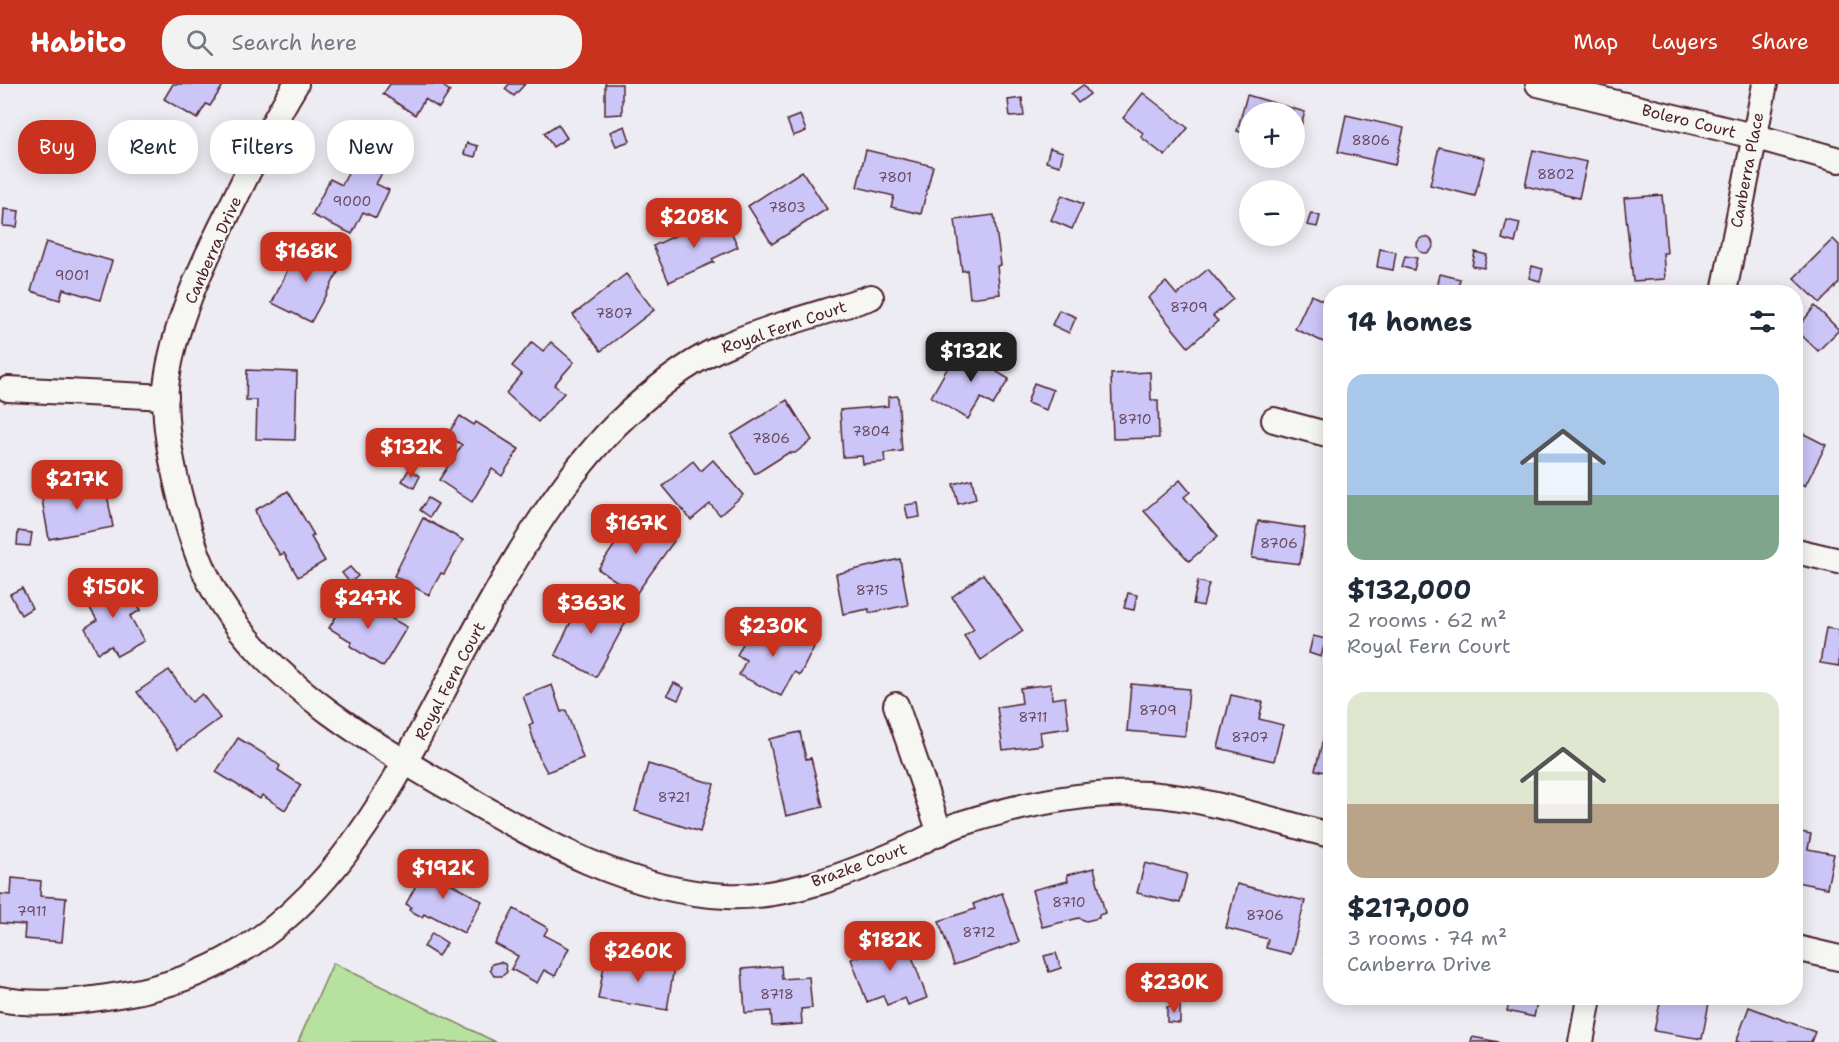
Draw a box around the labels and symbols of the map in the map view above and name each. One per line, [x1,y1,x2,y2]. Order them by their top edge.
street label: Bolero Court [1640,99,1738,143]
street label: Canberra Place [1726,110,1768,230]
house number: 8806 [1352,131,1390,149]
house number: 8802 [1537,165,1575,183]
house number: 7801 [878,168,912,186]
house number: 9000 [333,192,371,210]
street label: Canberra Drive [180,193,246,307]
pin: $208K [652,198,736,249]
house number: 7803 [768,198,806,216]
pin: $168K [264,232,348,283]
house number: 9001 [55,266,89,284]
street label: Royal Fern Court [719,296,849,358]
house number: 8709 [1170,298,1208,316]
house number: 7807 [595,304,633,322]
pin: $132K [929,332,1013,383]
house number: 8710 [1118,410,1152,428]
house number: 7804 [852,422,890,440]
pin: $132K [369,428,453,479]
house number: 7806 [752,429,790,447]
pin: $217K [35,460,119,511]
pin: $167K [594,504,678,555]
house number: 8706 [1260,534,1298,552]
pin: $150K [71,568,155,619]
pin: $247K [326,579,410,630]
house number: 8715 [856,581,888,599]
pin: $363K [549,584,633,635]
pin: $230K [731,607,815,658]
street label: Royal Fern Court [410,618,490,744]
house number: 8709 [1139,701,1177,719]
house number: 8711 [1018,708,1048,726]
house number: 8707 [1231,728,1269,746]
house number: 8721 [658,788,690,806]
street label: Brazke Court [808,838,910,892]
pin: $192K [401,849,485,900]
house number: 8710 [1052,893,1086,911]
house number: 7911 [17,902,47,920]
house number: 8706 [1246,906,1284,924]
pin: $182K [848,921,932,972]
house number: 8712 [963,923,995,941]
pin: $260K [596,932,680,983]
pin: $230K [1132,963,1216,1014]
house number: 8718 [760,985,794,1003]

